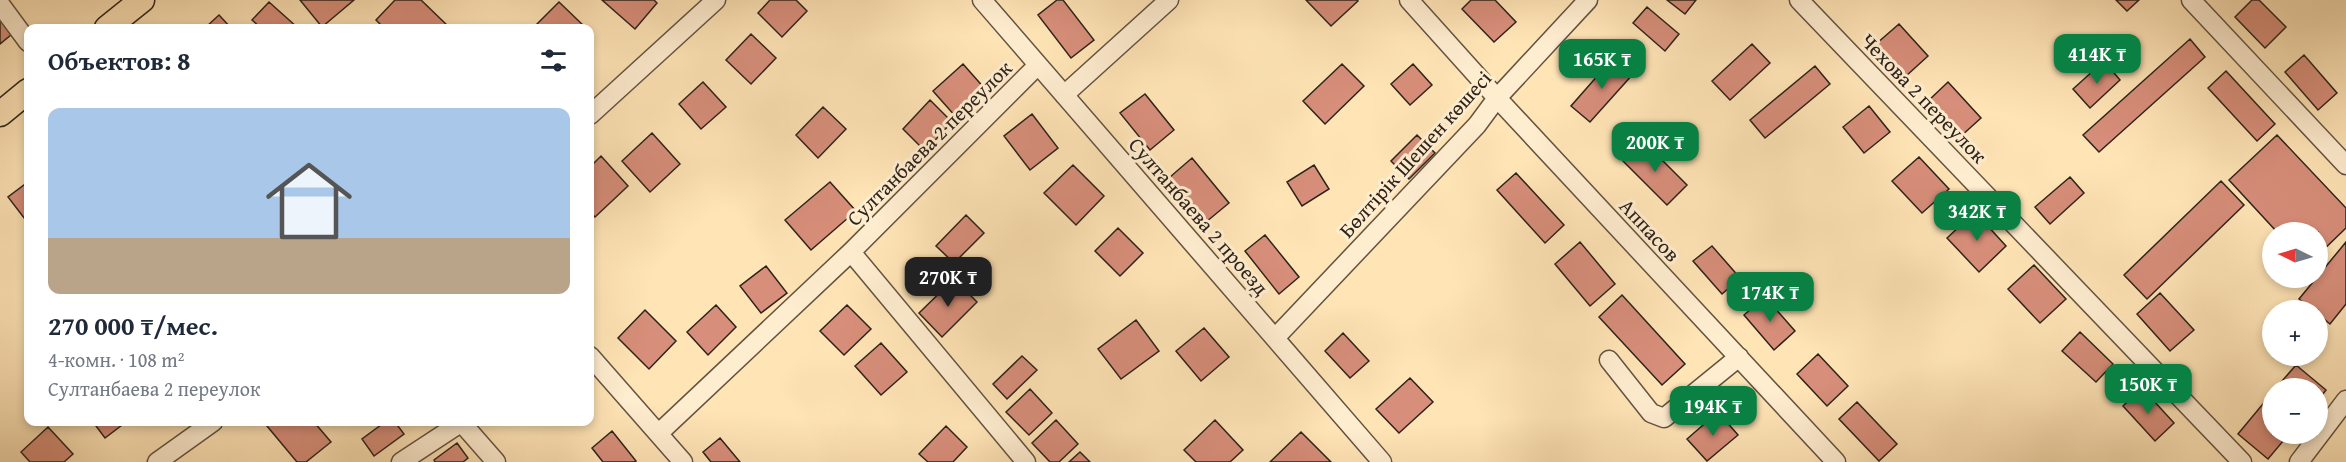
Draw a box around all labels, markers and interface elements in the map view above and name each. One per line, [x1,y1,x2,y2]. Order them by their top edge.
street label: Чехова 2 переулок [1854,26,1994,170]
pin: 414K ₸ [2048,34,2146,85]
pin: 165K ₸ [1553,39,1651,90]
text: 414K ₸ [2068,39,2126,68]
text: Объектов: 8 [48,41,191,80]
icon: filters [537,44,570,77]
text: 165K ₸ [1573,44,1631,73]
street label: Султанбаева 2 переулок [839,53,1019,233]
street label: Бөлтірік Шешен көшесі [1331,63,1499,245]
pin: 200K ₸ [1606,122,1704,173]
text: 200K ₸ [1626,127,1684,156]
street label: Султанбаева 2 проезд [1122,130,1277,302]
icon: home [255,147,363,255]
street label: Аппасов [1613,191,1687,269]
pin: 342K ₸ [1928,191,2026,242]
text: 342K ₸ [1948,196,2006,225]
north arrow [2262,222,2328,288]
map controls [2262,222,2328,444]
pin: 270K ₸ [899,257,997,308]
text: 270K ₸ [919,262,977,291]
pin: 174K ₸ [1721,272,1819,323]
text: 174K ₸ [1741,277,1799,306]
button: + [2262,300,2328,366]
text: 270 000 ₸/мес. [48,306,218,345]
text: 4-комн. · 108 m² [48,345,184,374]
pin: 150K ₸ [2099,364,2197,415]
text: 150K ₸ [2119,369,2177,398]
text: Султанбаева 2 переулок [48,374,260,403]
button: − [2262,378,2328,444]
pin: 194K ₸ [1664,386,1762,437]
text: 194K ₸ [1684,391,1742,420]

